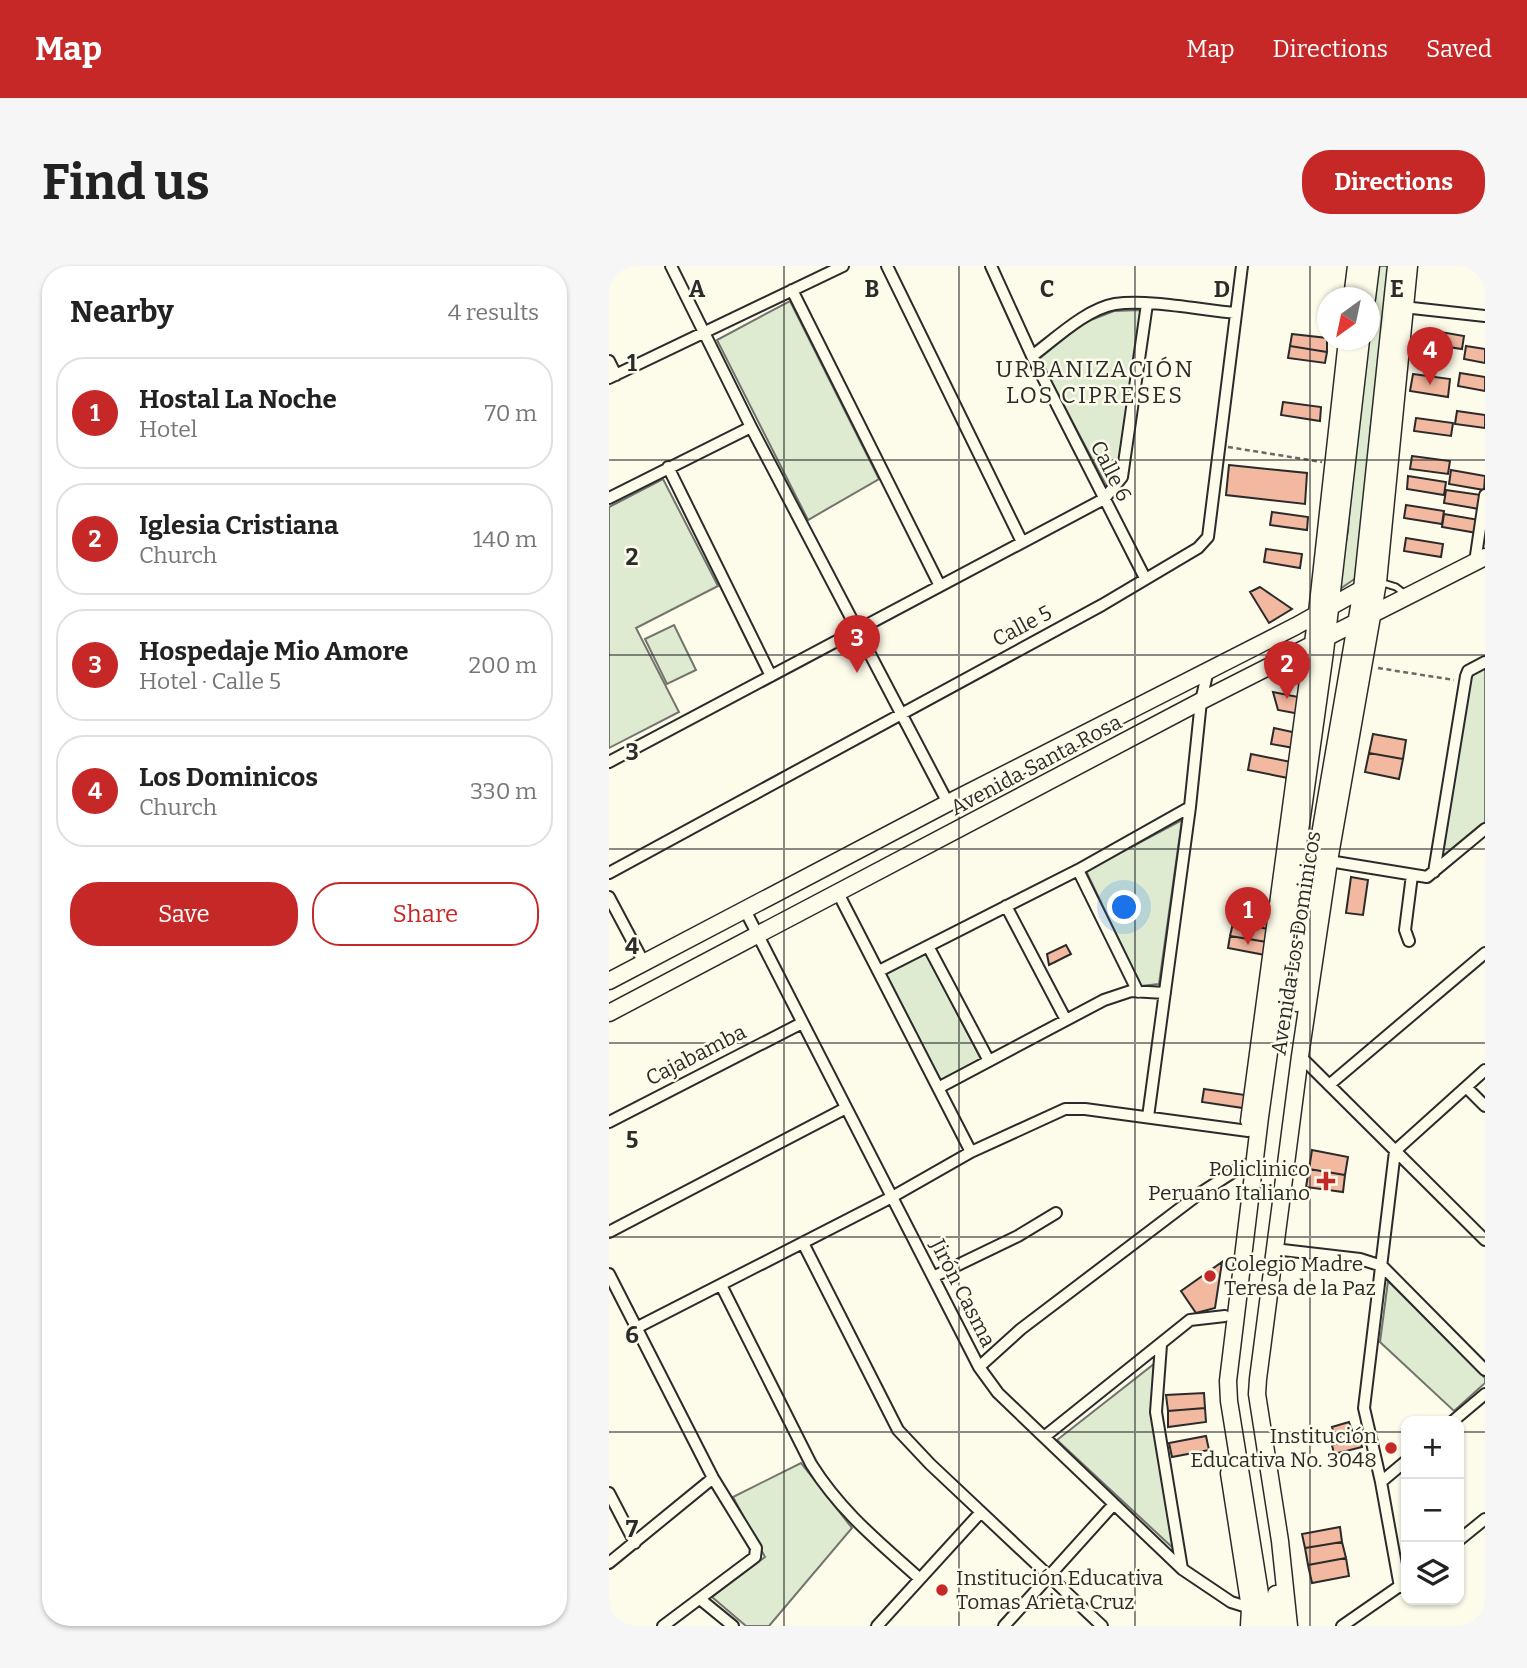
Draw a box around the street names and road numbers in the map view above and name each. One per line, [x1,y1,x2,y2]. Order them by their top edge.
street label: Calle 6 [1085,436,1137,506]
street label: Calle 5 [988,600,1056,652]
street label: Avenida Santa Rosa [946,709,1127,821]
street label: Avenida Los Dominicos [1265,829,1327,1057]
street label: Cajabamba [641,1018,751,1091]
street label: Jirón Casma [924,1234,1002,1352]

